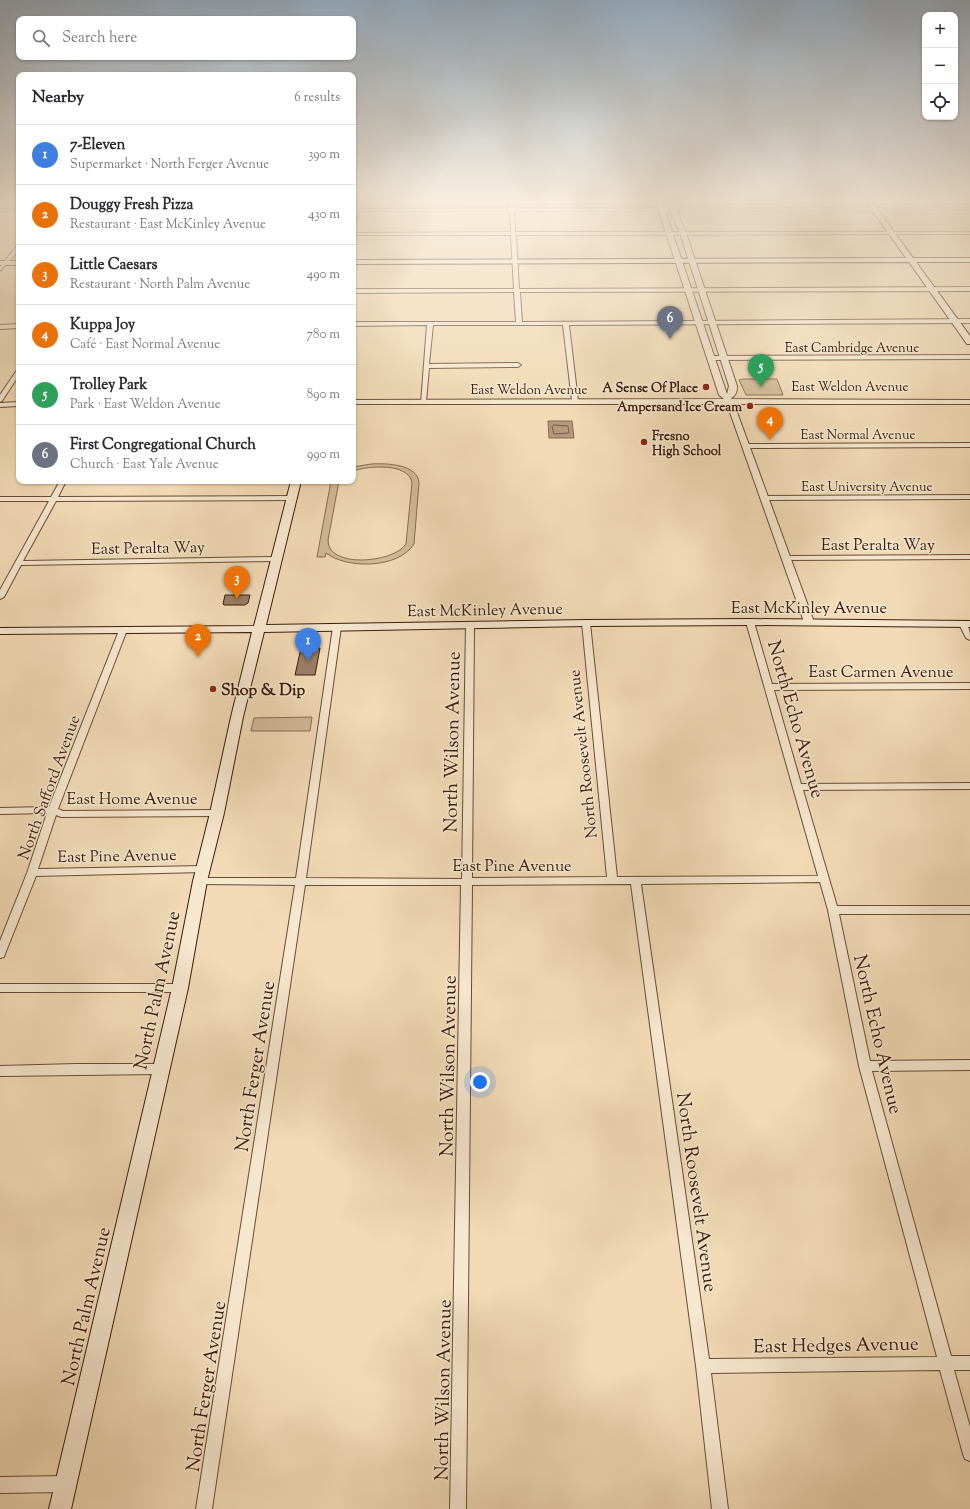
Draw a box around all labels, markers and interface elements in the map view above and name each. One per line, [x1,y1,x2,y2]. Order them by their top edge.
map controls [922,12,958,120]
button: + [922,12,958,48]
search box [16,16,356,60]
icon: search [30,27,52,49]
text: Search here [62,28,137,49]
button: − [922,48,958,84]
button: locate [922,84,958,120]
text: Nearby [32,86,84,110]
text: 6 results [294,89,340,107]
text: 7-Eleven [70,135,125,156]
text: 1 [43,146,47,164]
text: 390 m [308,146,340,164]
text: Supermarket · North Ferger Avenue [70,156,269,174]
text: Douggy Fresh Pizza [70,195,193,216]
text: 2 [42,206,48,224]
text: 430 m [308,206,340,224]
text: Restaurant · East McKinley Avenue [70,216,266,234]
text: Little Caesars [70,255,157,276]
text: 3 [42,266,48,284]
text: 490 m [307,266,340,284]
text: Restaurant · North Palm Avenue [70,276,250,294]
pin: 6 [657,306,683,339]
text: Kuppa Joy [70,315,135,336]
text: 4 [42,326,48,344]
text: 780 m [307,326,340,344]
text: Café · East Normal Avenue [70,336,220,354]
street label: East Cambridge Avenue [785,340,919,358]
pin: 5 [748,354,774,387]
text: Trolley Park [70,375,147,396]
street label: East Weldon Avenue [791,379,909,397]
place label: A Sense Of Place [602,380,698,398]
street label: East Weldon Avenue [470,382,588,400]
marker: A Sense Of Place [701,382,711,392]
text: 5 [43,386,47,404]
text: 890 m [307,386,340,404]
text: Park · East Weldon Avenue [70,396,221,414]
place label: Ampersand Ice Cream [617,399,742,417]
marker: Ampersand Ice Cream [745,401,755,411]
pin: 4 [757,407,783,440]
street label: East Normal Avenue [801,427,915,445]
place label: Fresno High School [652,428,722,461]
text: First Congregational Church [70,435,256,456]
marker: Fresno High School [639,437,649,447]
text: 6 [42,446,48,464]
text: 990 m [307,446,340,464]
text: Church · East Yale Avenue [70,456,219,474]
street label: East University Avenue [801,479,933,497]
street label: East Peralta Way [821,535,935,558]
street label: East Peralta Way [91,537,205,562]
pin: 3 [224,566,250,599]
street label: East McKinley Avenue [731,598,887,621]
street label: East McKinley Avenue [407,599,563,624]
pin: 2 [185,624,211,657]
pin: 1 [295,628,321,661]
street label: North Echo Avenue [759,638,830,802]
street label: North Wilson Avenue [438,651,469,833]
street label: East Carmen Avenue [809,662,953,685]
street label: North Roosevelt Avenue [564,668,605,839]
place label: Shop & Dip [221,680,305,703]
marker: Shop & Dip [208,684,218,694]
street label: North Safford Avenue [13,712,87,863]
street label: East Home Avenue [66,789,198,812]
street label: East Pine Avenue [57,845,177,870]
street label: East Pine Avenue [452,856,572,879]
street label: North Palm Avenue [128,908,189,1072]
street label: North Echo Avenue [845,952,908,1117]
street label: North Wilson Avenue [434,975,465,1157]
street label: North Ferger Avenue [230,979,283,1154]
your location [470,1072,490,1092]
street label: North Roosevelt Avenue [668,1091,723,1294]
street label: North Palm Avenue [56,1225,119,1388]
street label: North Ferger Avenue [181,1299,234,1474]
street label: North Wilson Avenue [429,1299,460,1481]
street label: East Hedges Avenue [753,1332,919,1361]

